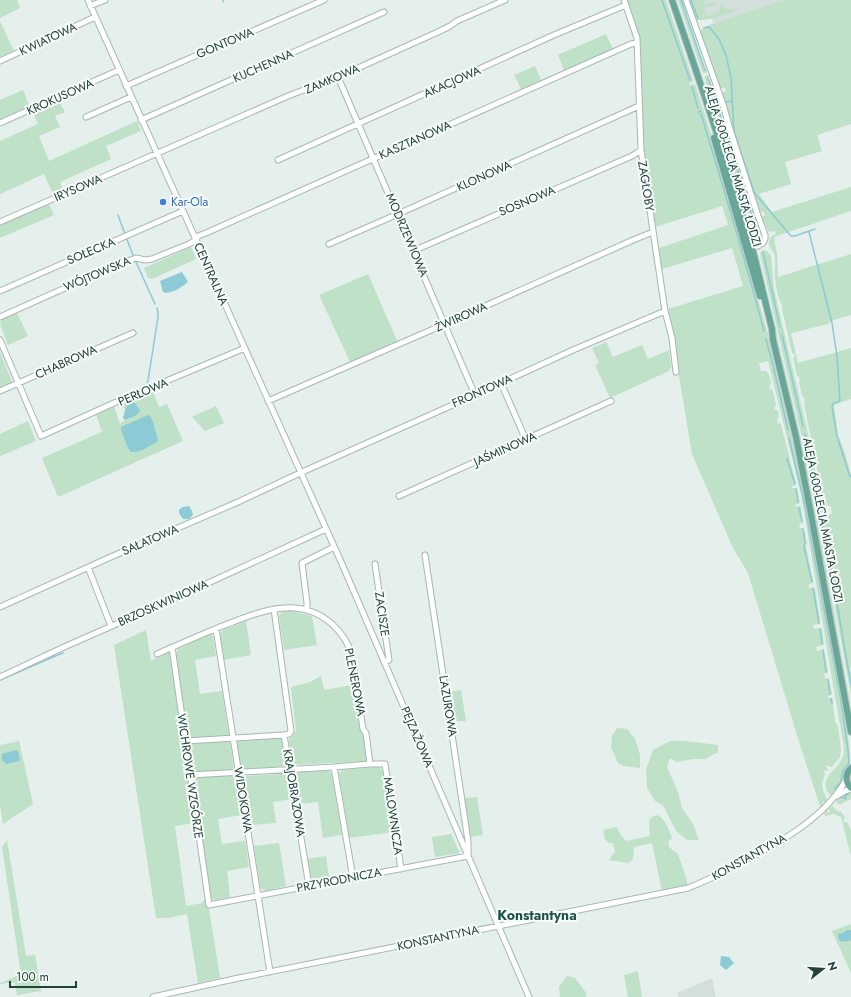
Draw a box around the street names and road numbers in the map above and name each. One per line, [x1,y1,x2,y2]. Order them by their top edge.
street label: KWIATOWA [16,18,80,60]
street label: GONTOWA [194,23,257,63]
street label: KUCHENNA [230,45,296,87]
street label: ZAMKOWA [302,59,362,99]
street label: AKACJOWA [420,61,484,103]
street label: KROKUSOWA [24,74,96,120]
street label: ALEJA 600-LECIA MIASTA ŁODZI [700,83,766,249]
street label: KASZTANOWA [376,116,454,164]
street label: KLONOWA [454,156,514,196]
street label: ZAGŁOBY [633,159,659,213]
street label: IRYSOWA [51,170,105,206]
street label: SOSNOWA [496,181,558,221]
street label: MODRZEWIOWA [381,190,433,280]
street label: SOŁECKA [64,233,118,269]
street label: CENTRALNA [189,240,233,308]
street label: WÓJTOWSKA [61,252,133,296]
street label: ŻWIROWA [432,297,490,337]
street label: CHABROWA [32,340,100,384]
street label: FRONTOWA [449,370,515,412]
street label: PERŁOWA [115,373,171,411]
street label: JAŚMINOWA [469,427,539,472]
street label: ALEJA 600-LECIA MIASTA ŁODZI [798,436,848,604]
street label: SAŁATOWA [119,520,181,560]
street label: BRZOSKWINIOWA [115,575,211,631]
street label: ZACISZE [370,590,394,638]
street label: PLENEROWA [340,646,370,718]
street label: LAZUROWA [434,674,462,738]
street label: PEJZAŻOWA [396,704,438,770]
street label: WICHROWE WZGÓRZE [172,712,208,840]
street label: KRAJOBRAZOWA [278,748,310,838]
street label: WIDOKOWA [229,766,257,834]
street label: MALOWNICZA [379,776,407,856]
street label: KONSTANTYNA [708,829,790,885]
street label: PRZYRODNICZA [295,863,383,897]
street label: KONSTANTYNA [396,921,481,955]

